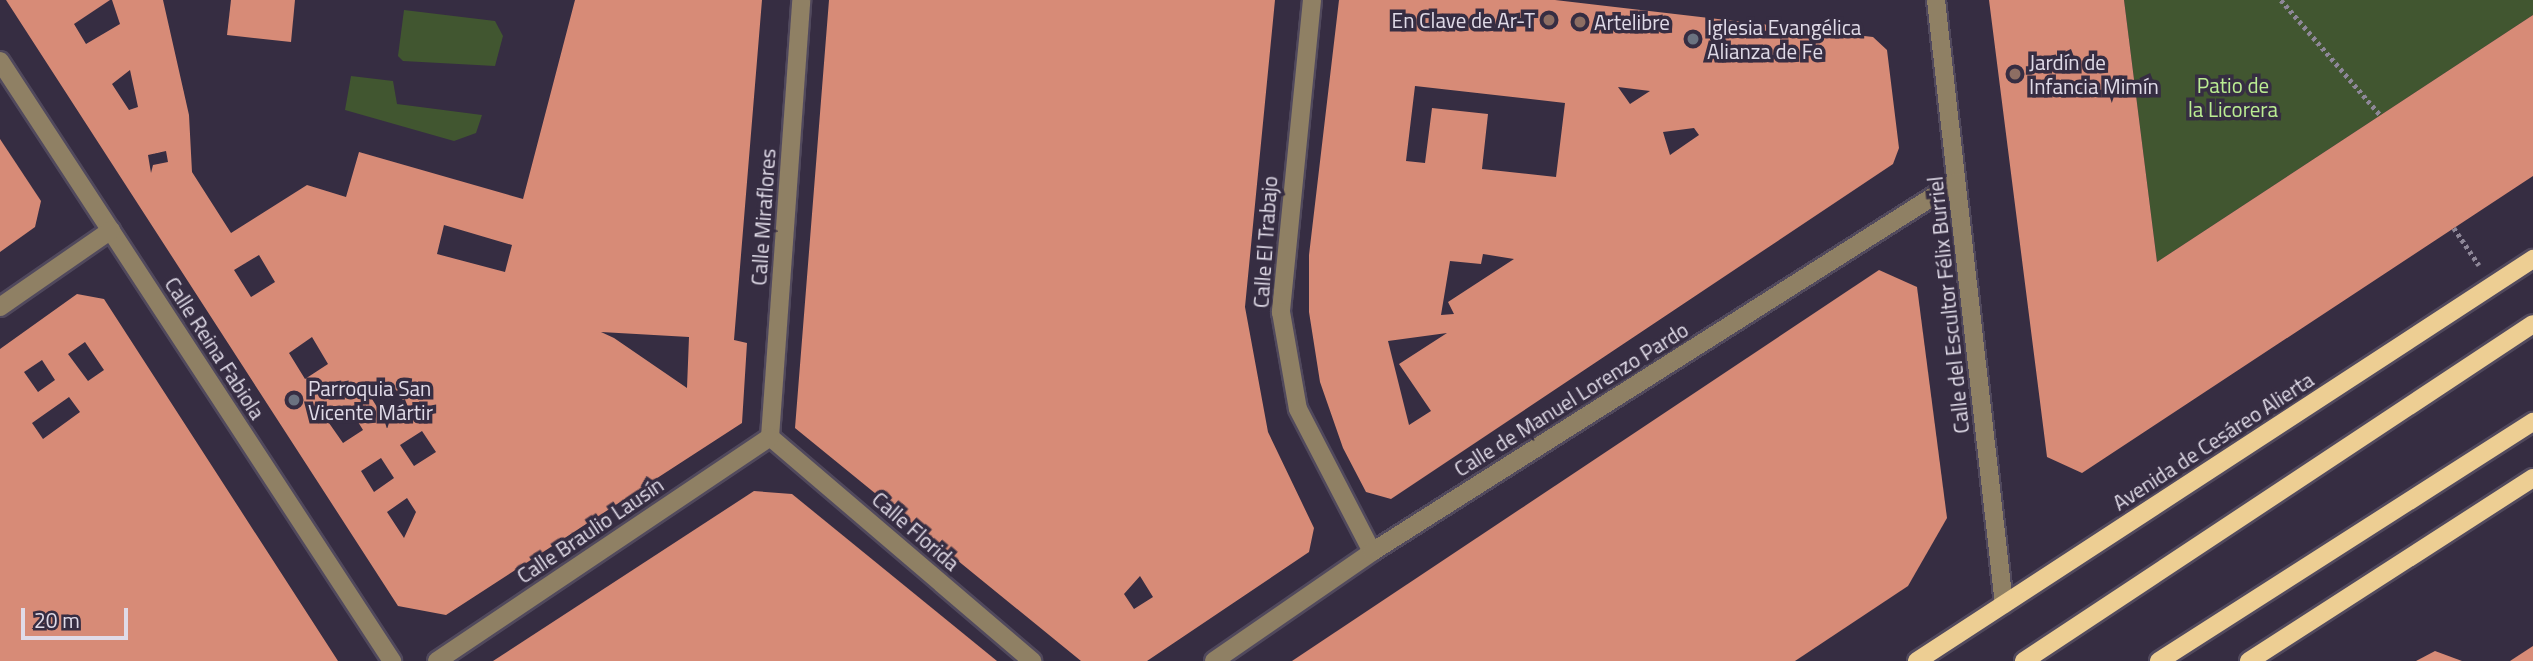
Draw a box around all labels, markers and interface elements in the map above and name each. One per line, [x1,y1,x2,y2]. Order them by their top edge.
place label: En Clave de Ar-T [1392,7,1535,33]
place label: Artelibre [1594,9,1670,35]
marker: En Clave de Ar-T [1541,12,1557,28]
marker: Artelibre [1572,14,1588,30]
place label: Iglesia Evangélica Alianza de Fe [1707,14,1861,64]
marker: Iglesia Evangélica Alianza de Fe [1685,31,1701,47]
place label: Jardín de Infancia Mimín [2029,49,2159,99]
marker: Jardín de Infancia Mimín [2007,66,2023,82]
park label: Patio de la Licorera [2188,72,2278,122]
street label: Calle Miraflores [746,148,780,286]
street label: Calle El Trabajo [1248,175,1282,309]
street label: Calle del Escultor Félix Burriel [1922,175,1974,435]
street label: Calle Reina Fabiola [160,272,270,424]
street label: Calle de Manuel Lorenzo Pardo [1449,316,1693,482]
street label: Avenida de Cesáreo Alierta [2108,367,2318,515]
place label: Parroquia San Vicente Mártir [308,375,433,425]
marker: Parroquia San Vicente Mártir [286,392,302,408]
street label: Calle Braulio Lausín [512,472,668,588]
street label: Calle Florida [867,486,965,576]
scale bar [24,594,131,638]
text: 20 m [34,604,80,636]

